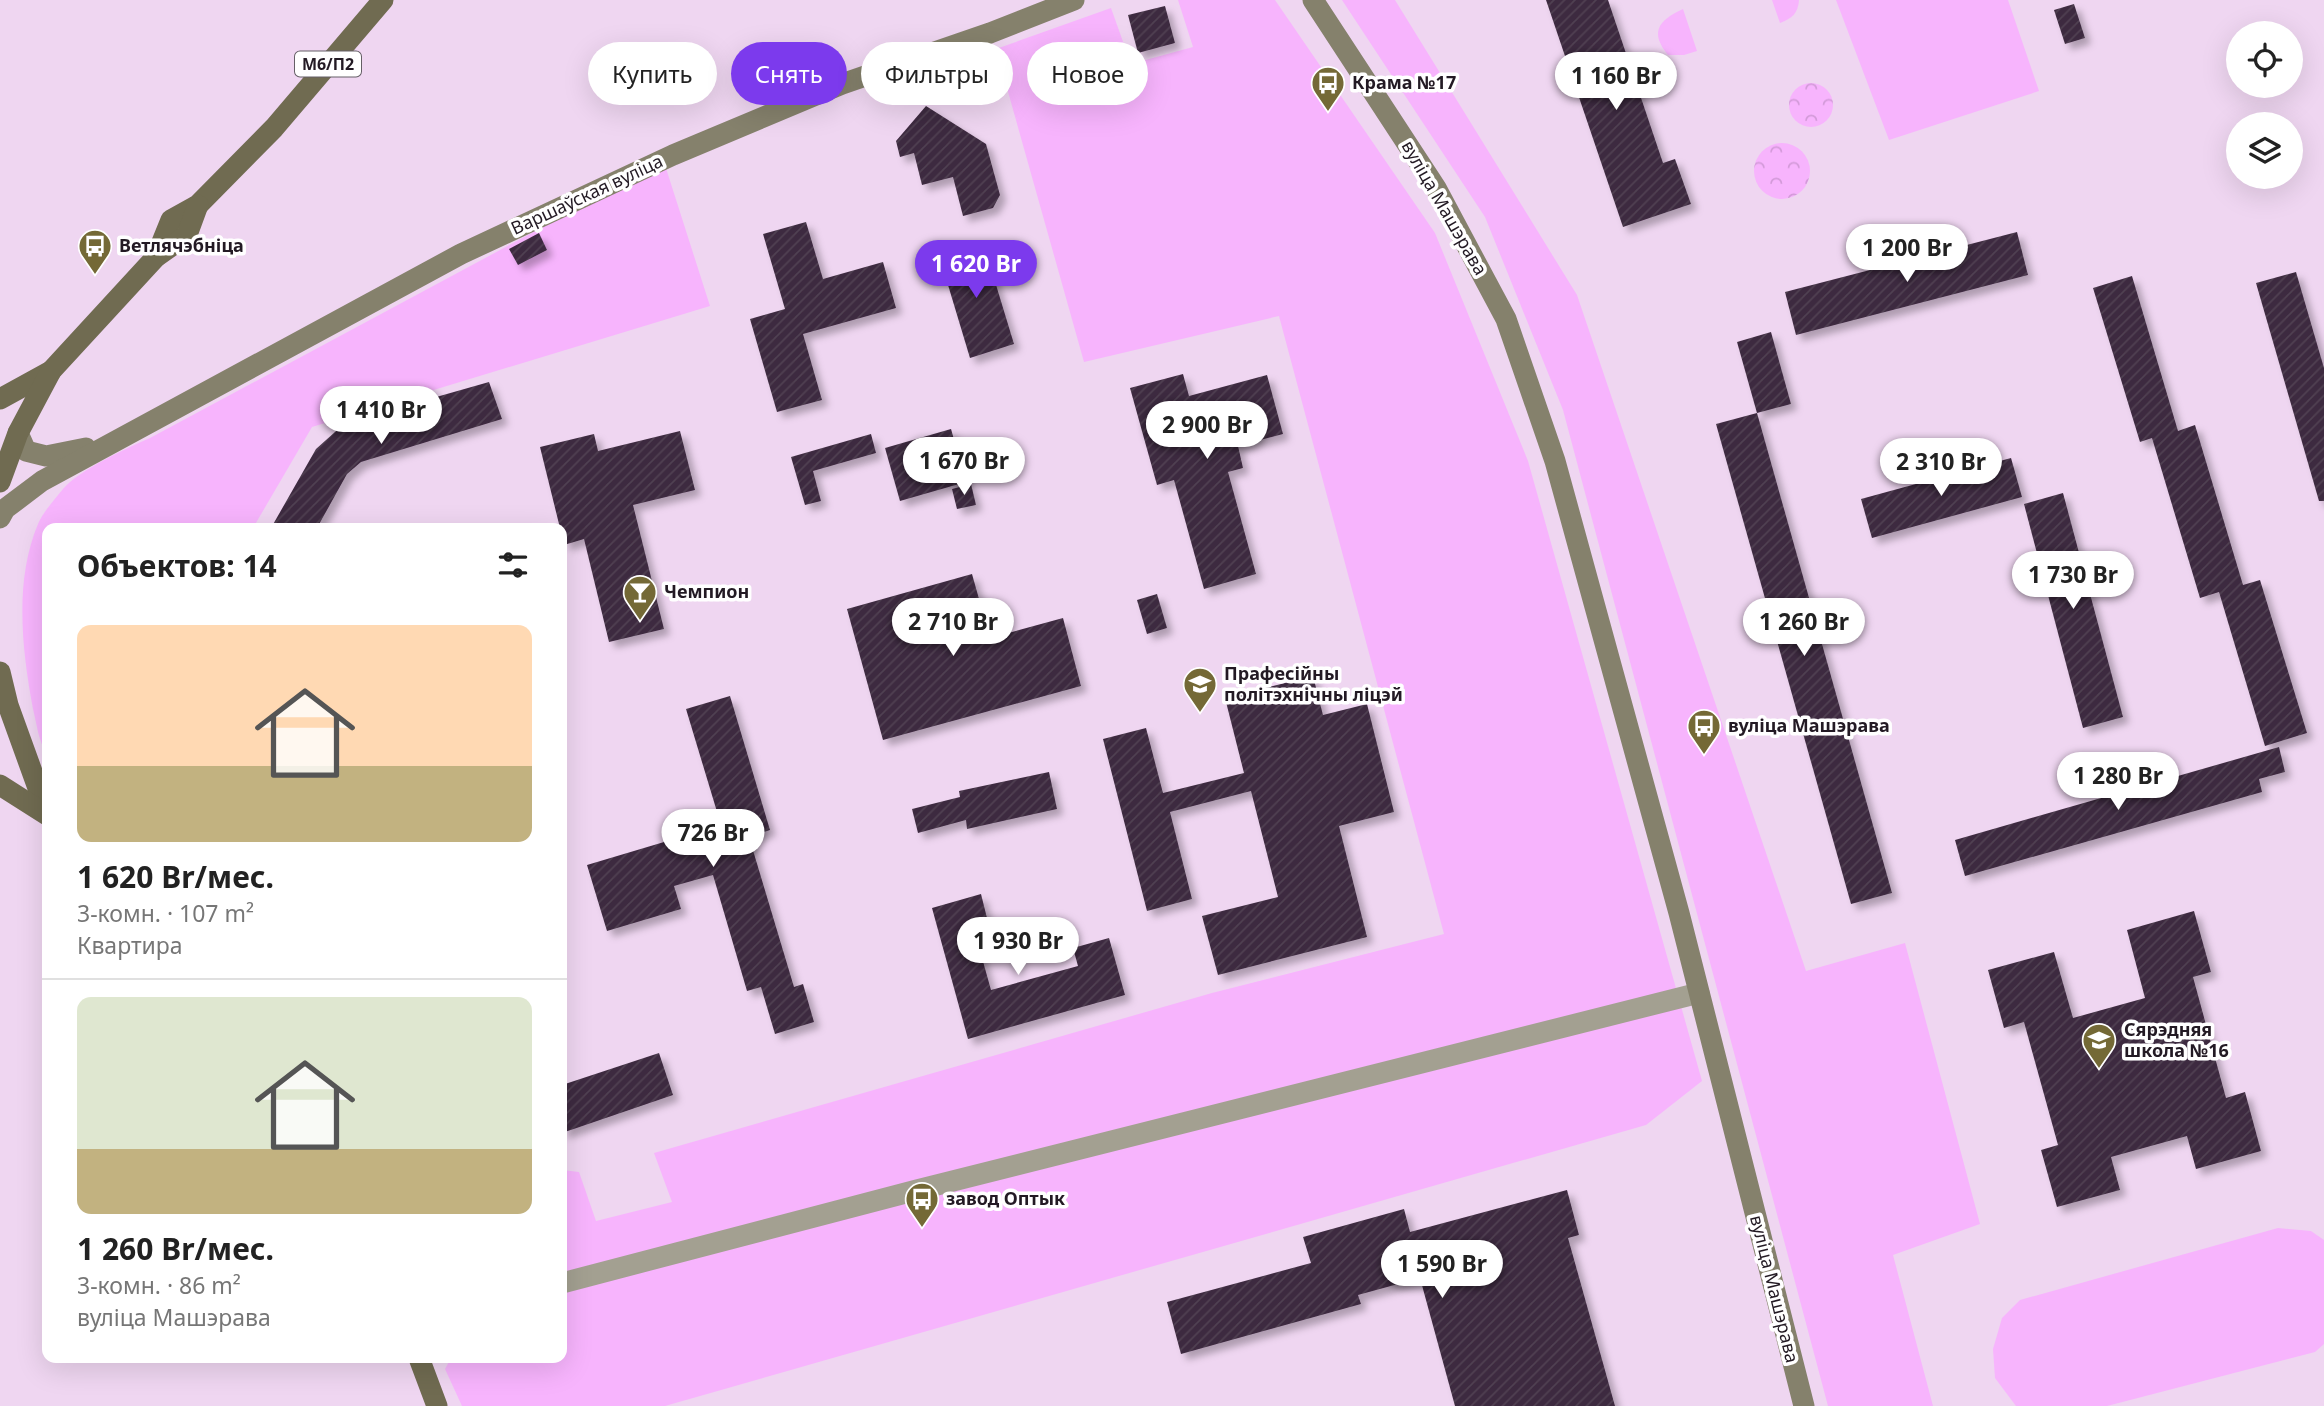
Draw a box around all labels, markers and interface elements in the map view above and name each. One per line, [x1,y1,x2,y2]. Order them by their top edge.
map controls [2226,21,2303,189]
button: locate [2226,21,2303,98]
chip: Купить [588,42,717,105]
chip: Снять [731,42,847,105]
chip: Фильтры [861,42,1013,105]
chip: Новое [1027,42,1148,105]
road number: М6/П2 [295,52,361,76]
pin: 1 160 Br [1544,52,1688,112]
text: 1 160 Br [1571,59,1661,91]
bus stop icon: Крама №17 [1309,64,1347,113]
place label: Крама №17 [1352,70,1456,94]
button: layers [2226,112,2303,189]
street label: вуліца Машэрава [1397,136,1493,279]
street label: Варшаўская вуліца [507,148,666,240]
pin: 1 200 Br [1835,224,1979,284]
bus stop icon: Ветлячэбніца [76,227,114,276]
text: 1 200 Br [1862,231,1952,263]
place label: Ветлячэбніца [119,233,244,257]
pin: 1 620 Br [904,240,1048,300]
text: 1 620 Br [931,247,1021,279]
pin: 1 410 Br [309,386,453,446]
text: 1 410 Br [336,393,426,425]
pin: 2 900 Br [1135,402,1279,461]
text: 2 900 Br [1162,408,1252,440]
pin: 1 670 Br [892,438,1036,497]
pin: 2 310 Br [1869,438,2013,498]
text: 1 670 Br [919,444,1009,476]
text: 2 310 Br [1896,445,1986,477]
text: Объектов: 14 [77,545,277,586]
icon: filters [494,546,532,584]
pin: 1 730 Br [2001,552,2145,611]
text: 1 730 Br [2028,558,2118,590]
bar icon: Чемпион [621,573,659,622]
place label: Чемпион [664,579,749,603]
pin: 2 710 Br [881,598,1025,658]
pin: 1 260 Br [1732,598,1876,658]
text: 2 710 Br [908,605,998,637]
text: 1 260 Br [1759,605,1849,637]
place label: Прафесійны політэхнічны ліцэй [1224,661,1403,706]
school or university icon: Прафесійны політэхнічны ліцэй [1181,665,1219,714]
icon: home [242,670,368,796]
bus stop icon: вуліца Машэрава [1685,707,1723,756]
place label: вуліца Машэрава [1728,713,1890,737]
pin: 1 280 Br [2046,752,2190,812]
text: 1 280 Br [2073,759,2163,791]
pin: 726 Br [656,810,770,869]
text: 726 Br [677,816,749,848]
text: 1 620 Br/мес. [77,856,274,897]
text: 3-комн. · 107 m² [77,897,254,929]
pin: 1 930 Br [946,918,1090,977]
text: 1 930 Br [973,924,1063,956]
text: Квартира [77,929,183,961]
place label: Сярэдняя школа №16 [2124,1017,2229,1062]
school or university icon: Сярэдняя школа №16 [2080,1021,2118,1070]
icon: home [242,1042,368,1168]
bus stop icon: завод Оптык [903,1180,941,1229]
place label: завод Оптык [946,1186,1065,1210]
street label: вуліца Машэрава [1745,1212,1805,1365]
text: 1 260 Br/мес. [77,1228,274,1269]
pin: 1 590 Br [1370,1240,1514,1300]
text: 1 590 Br [1397,1247,1487,1279]
text: 3-комн. · 86 m² [77,1269,241,1301]
text: вуліца Машэрава [77,1301,271,1333]

